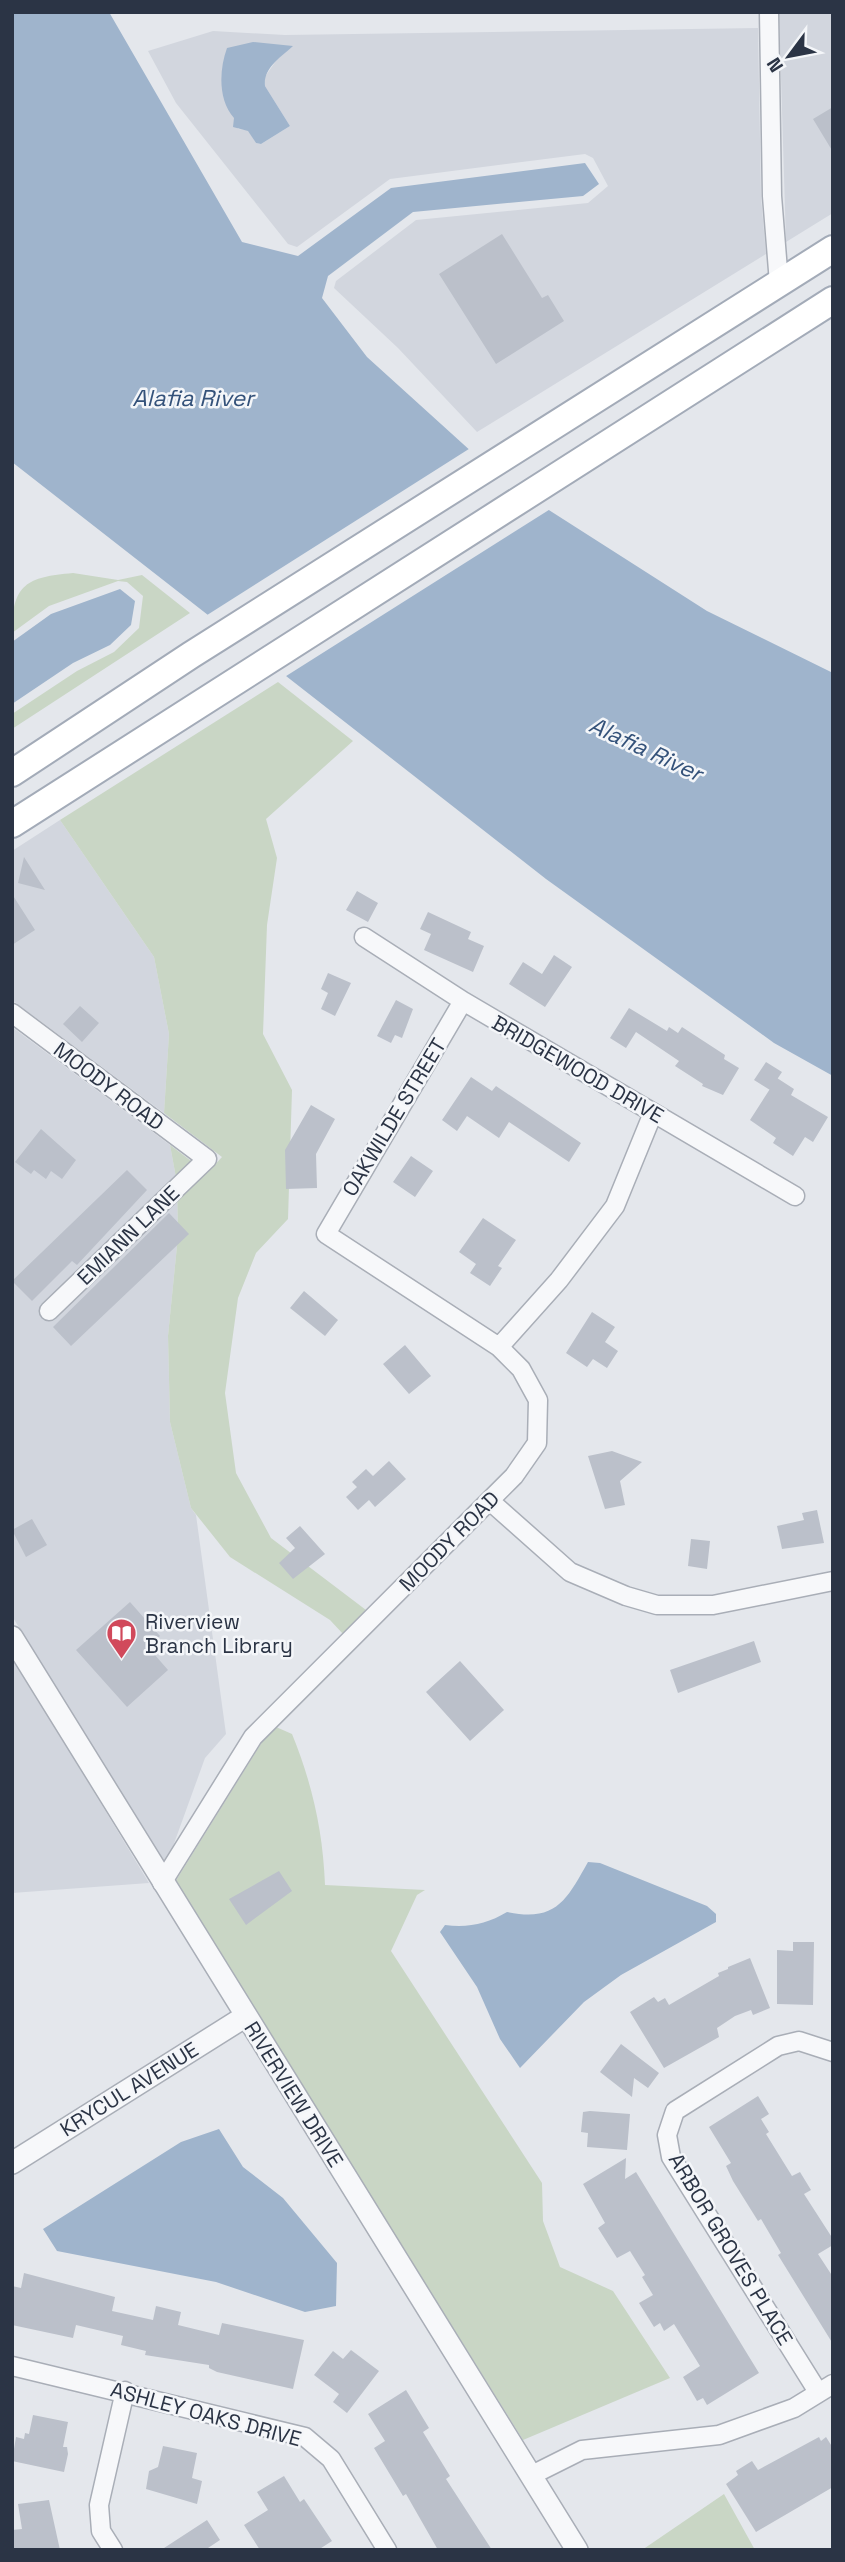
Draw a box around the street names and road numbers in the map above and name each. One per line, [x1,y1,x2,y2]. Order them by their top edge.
street label: BRIDGEWOOD DRIVE [487,1009,669,1129]
street label: OAKWILDE STREET [336,1033,452,1201]
street label: MOODY ROAD [48,1036,170,1136]
street label: EMIANN LANE [71,1179,185,1291]
street label: MOODY ROAD [393,1485,505,1597]
street label: RIVERVIEW DRIVE [238,2016,350,2172]
street label: KRYCUL AVENUE [55,2036,203,2142]
street label: ARBOR GROVES PLACE [663,2148,799,2350]
street label: ASHLEY OAKS DRIVE [108,2376,304,2452]

